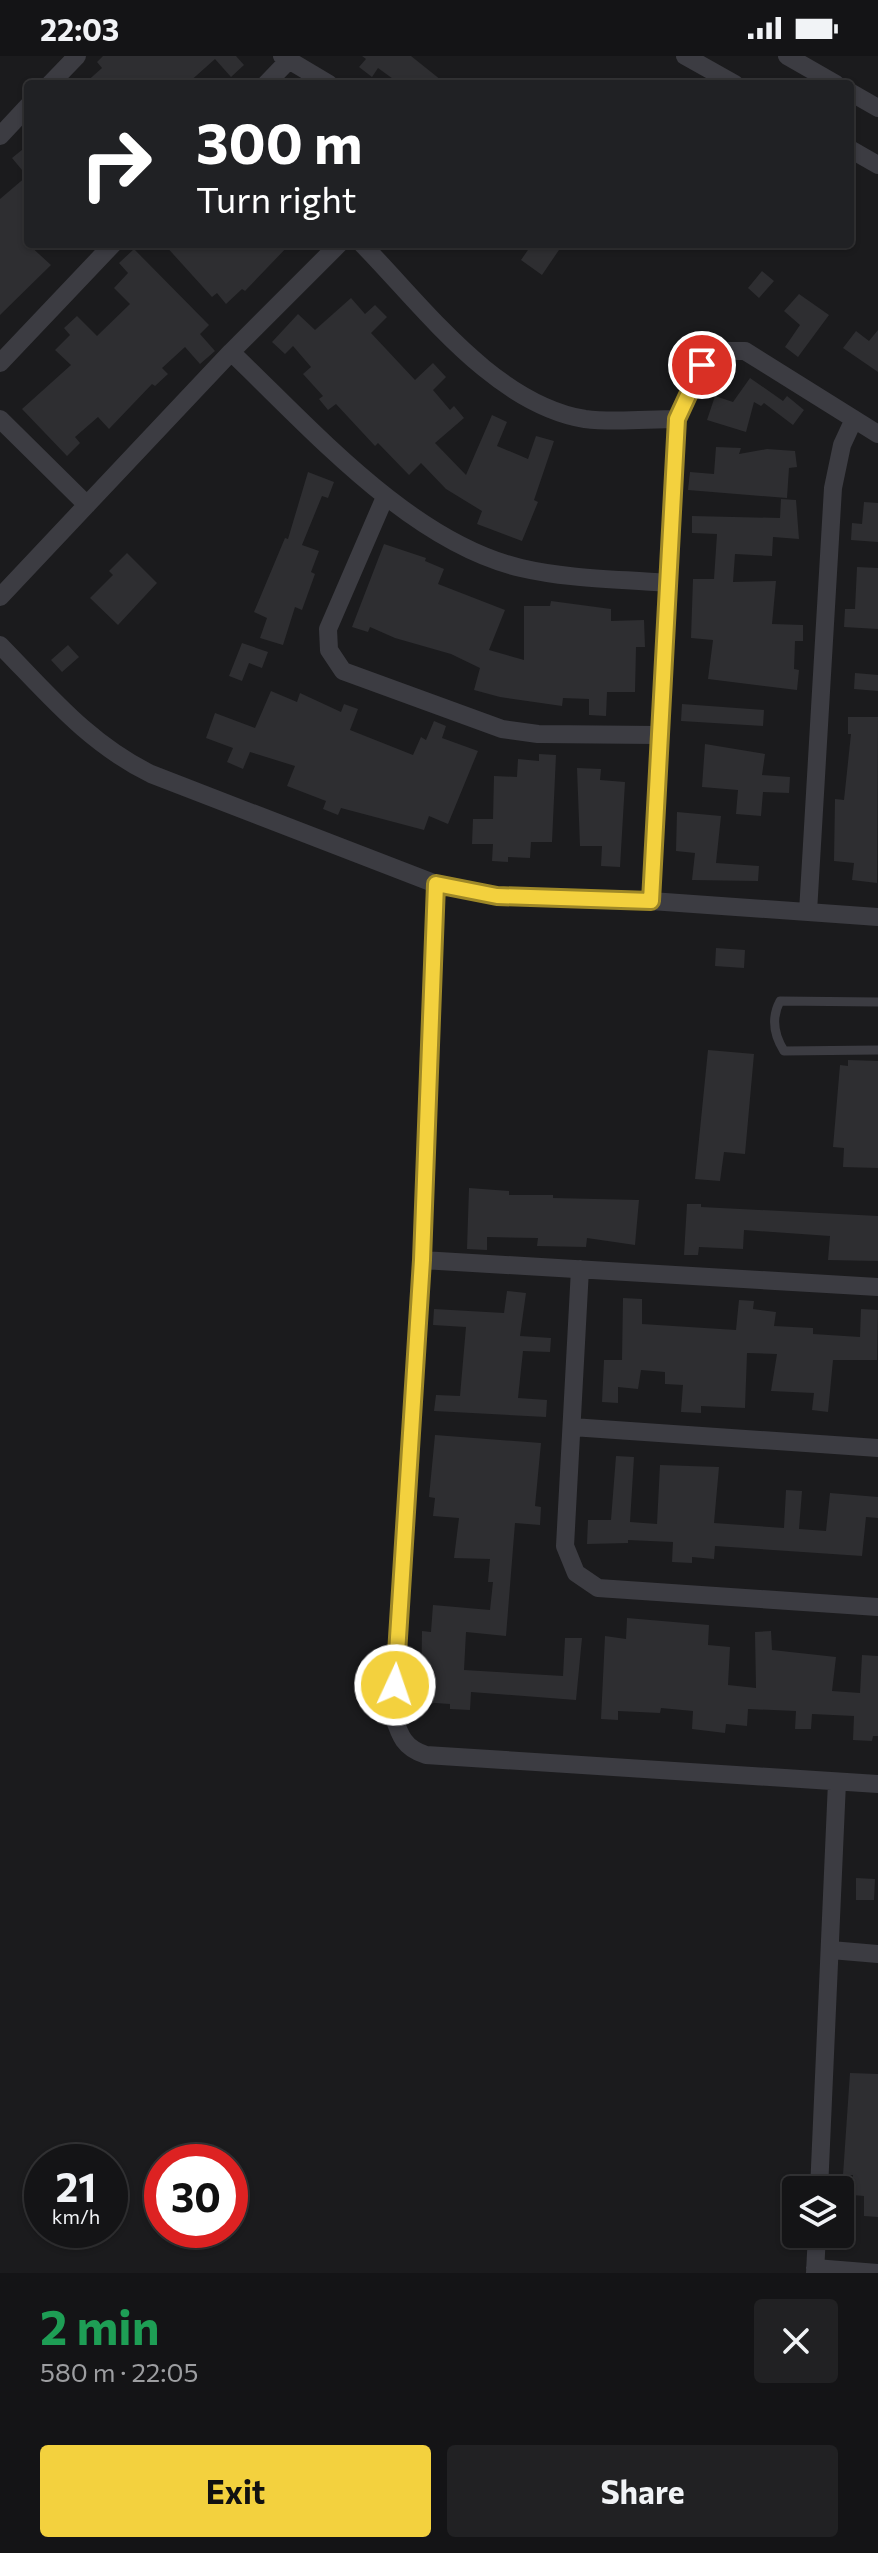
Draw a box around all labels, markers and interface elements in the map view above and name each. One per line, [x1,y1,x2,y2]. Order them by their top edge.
text: 22:03 [40,10,119,47]
text: 300 m [196,107,363,176]
icon: right [64,112,168,216]
text: Turn right [196,176,357,220]
pin [668,331,736,399]
icon: arrive [680,343,724,387]
position arrow [353,1643,437,1727]
speed limit sign: 30 [144,2144,248,2248]
text: 21 [56,2161,96,2210]
map controls [782,2176,854,2248]
button: layers [782,2176,854,2248]
text: km/h [52,2204,100,2228]
text: 2 min [40,2296,160,2355]
button: close [754,2299,838,2383]
text: 580 m · 22:05 [40,2356,198,2387]
button: Exit [40,2445,431,2537]
button: Share [447,2445,838,2537]

